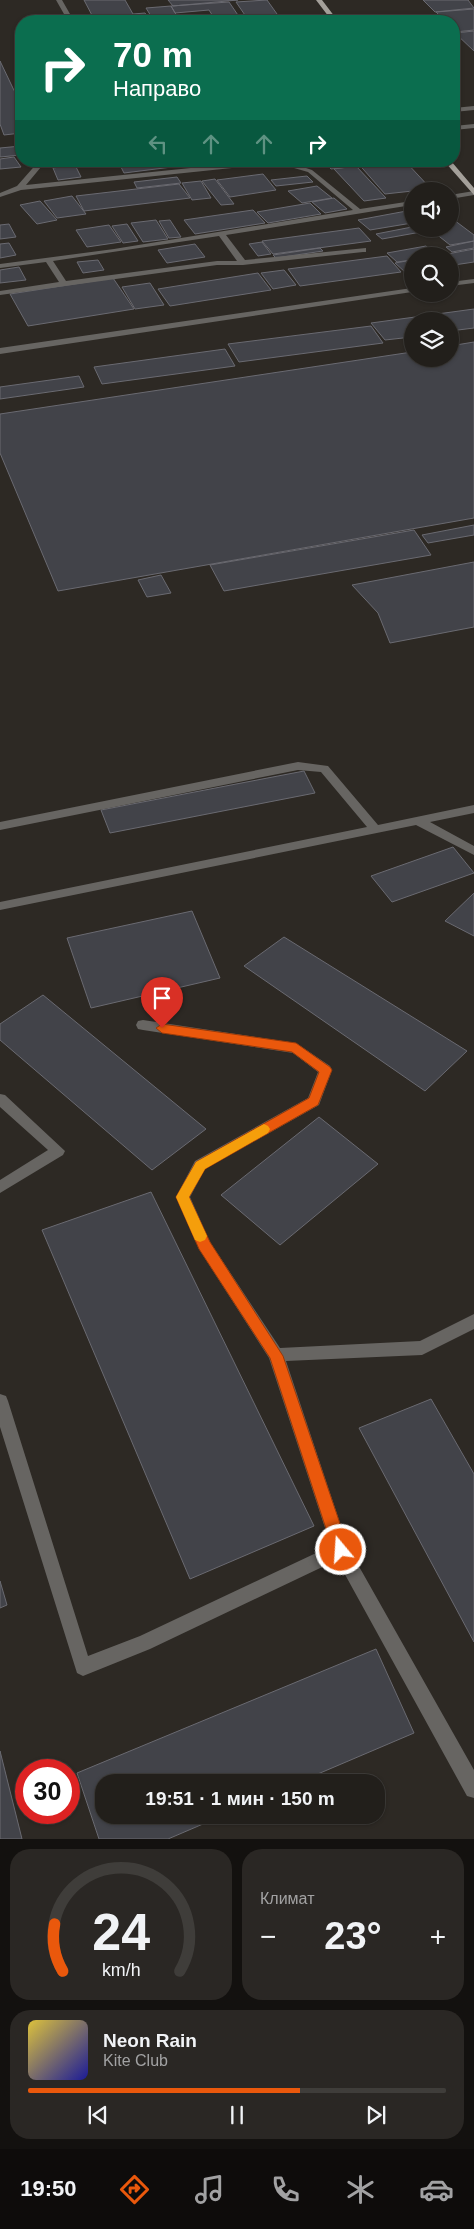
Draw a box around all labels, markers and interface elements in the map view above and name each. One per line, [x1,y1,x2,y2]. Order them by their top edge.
icon: right [30,35,95,100]
text: 70 m [113,35,193,74]
text: Направо [113,76,201,101]
icon: left [144,130,172,158]
icon: ahead [197,130,225,158]
icon: ahead [250,130,278,158]
icon: right [303,130,331,158]
map controls [404,182,459,367]
button: sound [404,182,459,237]
button: search [404,247,459,302]
button: layers [404,312,459,367]
pin [141,977,183,1028]
icon: arrive [148,984,176,1012]
position arrow [314,1523,366,1575]
speed limit sign: 30 [15,1759,80,1824]
text: 19:51 · 1 мин · 150 m [145,1788,335,1809]
text: Климат [260,1890,314,1907]
text: 24 [92,1903,150,1961]
text: 23° [324,1915,382,1957]
text: − [260,1921,276,1952]
text: + [430,1921,446,1952]
text: km/h [102,1960,140,1980]
text: Neon Rain [103,2030,197,2051]
text: Kite Club [103,2052,168,2069]
icon: previous [84,2101,112,2129]
icon: pause [223,2101,251,2129]
icon: next [362,2101,390,2129]
icon: directions [117,2172,152,2207]
icon: music [192,2172,227,2207]
icon: phone [268,2172,303,2207]
icon: climate [343,2172,378,2207]
icon: car [419,2172,454,2207]
text: 19:50 [20,2176,77,2201]

